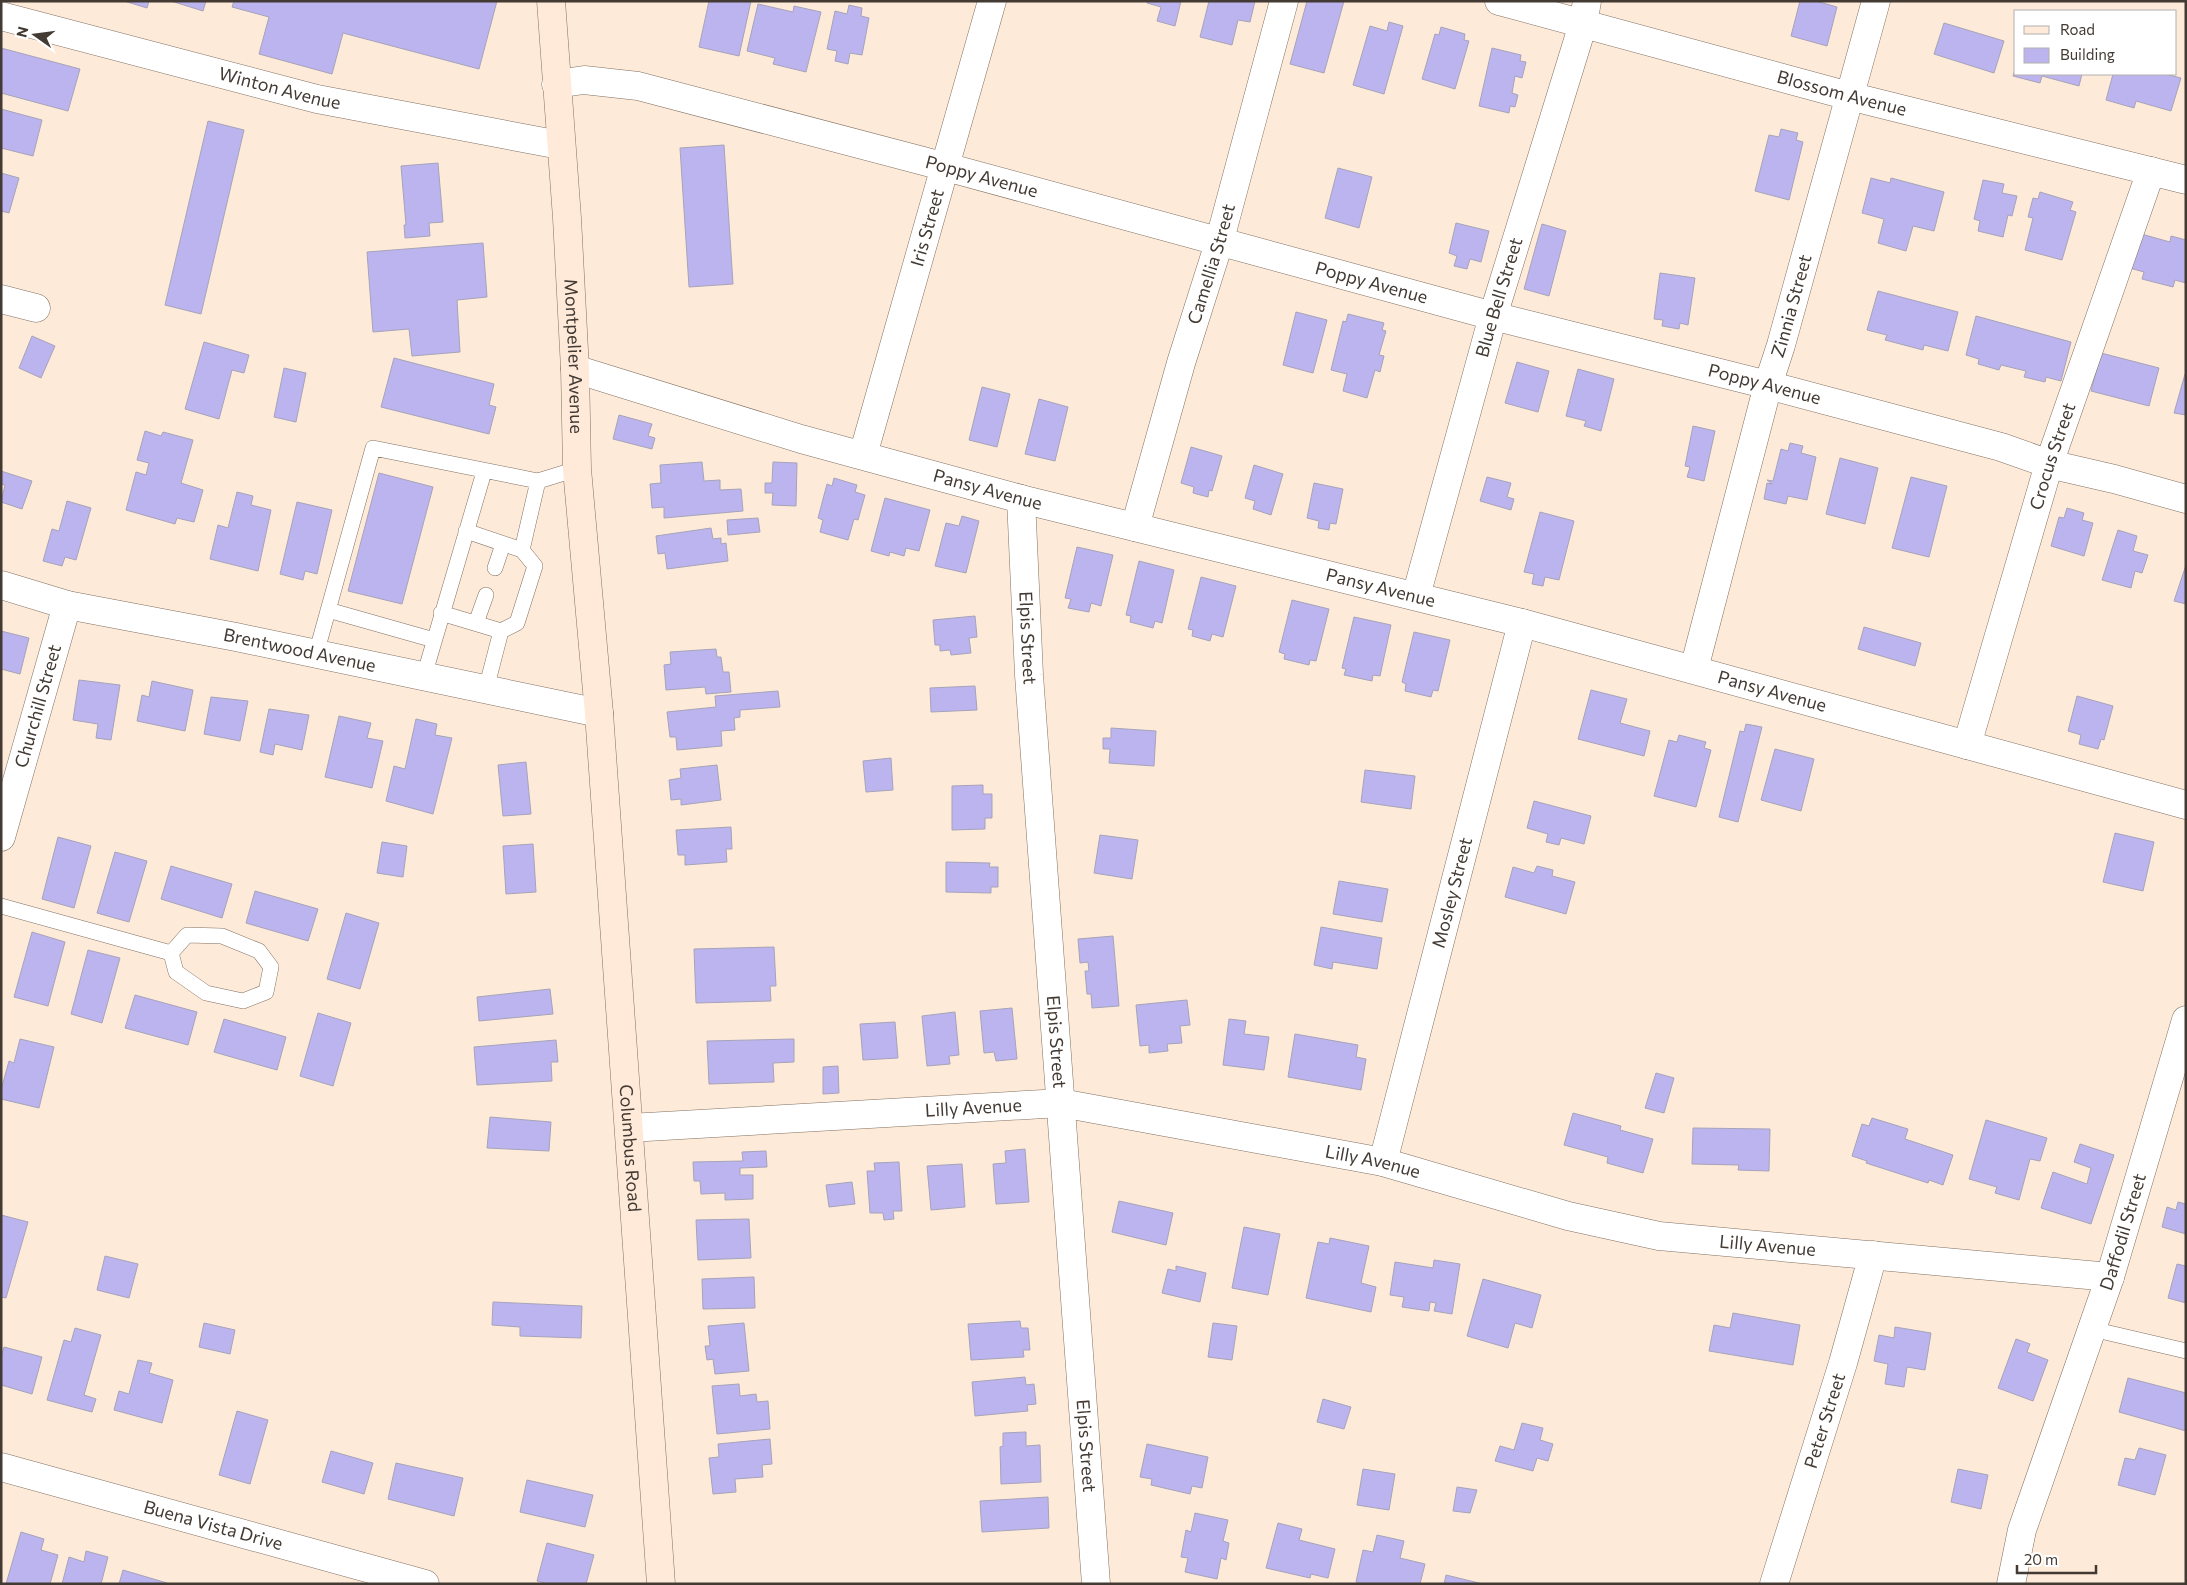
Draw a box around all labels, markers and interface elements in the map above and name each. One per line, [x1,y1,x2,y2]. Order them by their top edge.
north arrow [10,10,60,60]
legend [2014,10,2177,75]
text: Road [2060,20,2095,38]
text: N [12,25,31,39]
text: Building [2060,45,2115,63]
street label: Winton Avenue [216,62,343,113]
street label: Blossom Avenue [1775,65,1909,120]
street label: Poppy Avenue [923,150,1041,202]
street label: Iris Street [905,186,948,269]
street label: Camellia Street [1182,201,1239,327]
street label: Blue Bell Street [1470,235,1527,359]
street label: Zinnia Street [1766,252,1815,360]
street label: Poppy Avenue [1313,256,1430,308]
street label: Montpelier Avenue [560,278,588,434]
street label: Poppy Avenue [1706,358,1824,409]
street label: Crocus Street [2024,400,2080,512]
street label: Pansy Avenue [931,464,1045,514]
street label: Pansy Avenue [1324,563,1438,611]
street label: Elpis Street [1015,591,1042,685]
street label: Brentwood Avenue [222,623,378,676]
street label: Churchill Street [9,642,65,770]
street label: Pansy Avenue [1715,665,1829,716]
street label: Mosley Street [1427,835,1476,950]
street label: Elpis Street [1043,994,1071,1089]
street label: Columbus Road [615,1083,646,1213]
street label: Lilly Avenue [924,1093,1022,1121]
street label: Lilly Avenue [1324,1140,1423,1182]
street label: Daffodil Street [2094,1171,2150,1293]
street label: Lilly Avenue [1718,1230,1817,1260]
street label: Peter Street [1799,1370,1849,1471]
street label: Elpis Street [1072,1398,1101,1493]
street label: Buena Vista Drive [141,1495,285,1554]
scale bar [2017,1542,2096,1574]
text: 20 m [2024,1550,2058,1568]

